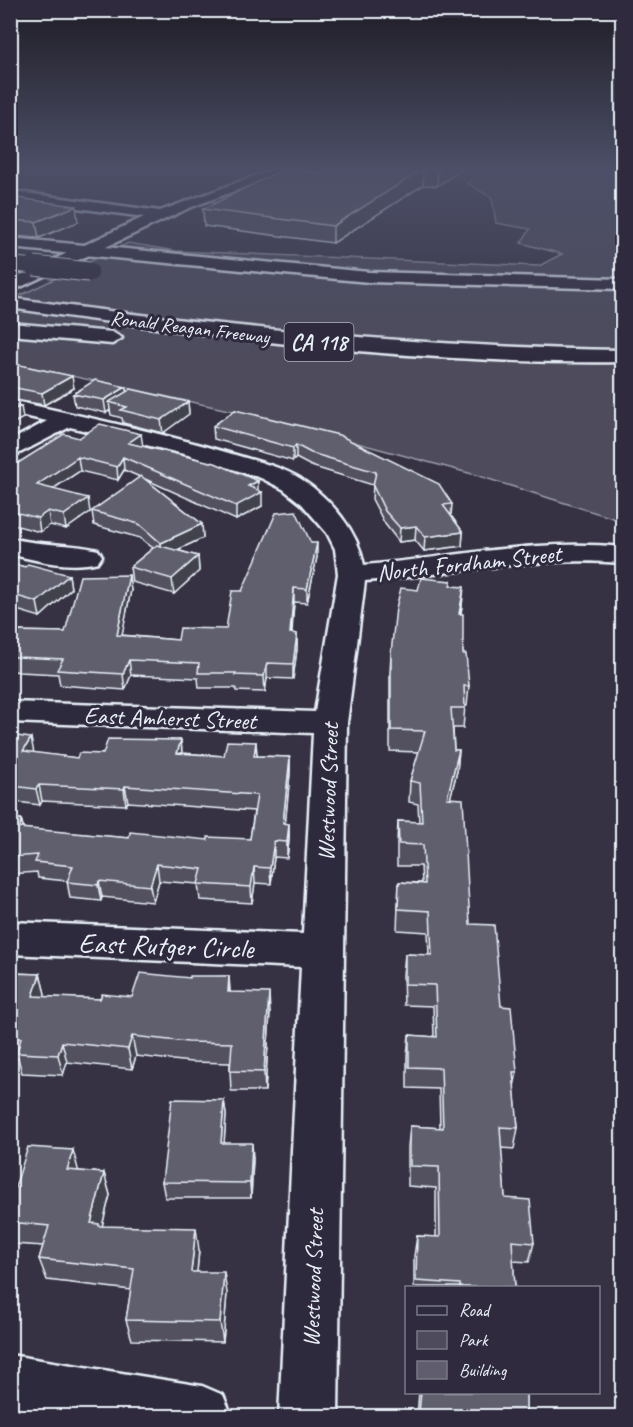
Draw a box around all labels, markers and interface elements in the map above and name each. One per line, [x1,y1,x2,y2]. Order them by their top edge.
street label: Ronald Reagan Freeway [109,305,272,350]
road number: CA 118 [284,323,354,361]
street label: North Fordham Street [375,538,565,588]
street label: East Amherst Street [84,700,258,736]
street label: Westwood Street [311,721,345,861]
street label: East Rutger Circle [78,925,256,966]
street label: Westwood Street [296,1207,330,1347]
legend [405,1286,600,1394]
text: Road [459,1299,492,1321]
text: Park [459,1329,489,1351]
text: Building [459,1359,508,1381]

